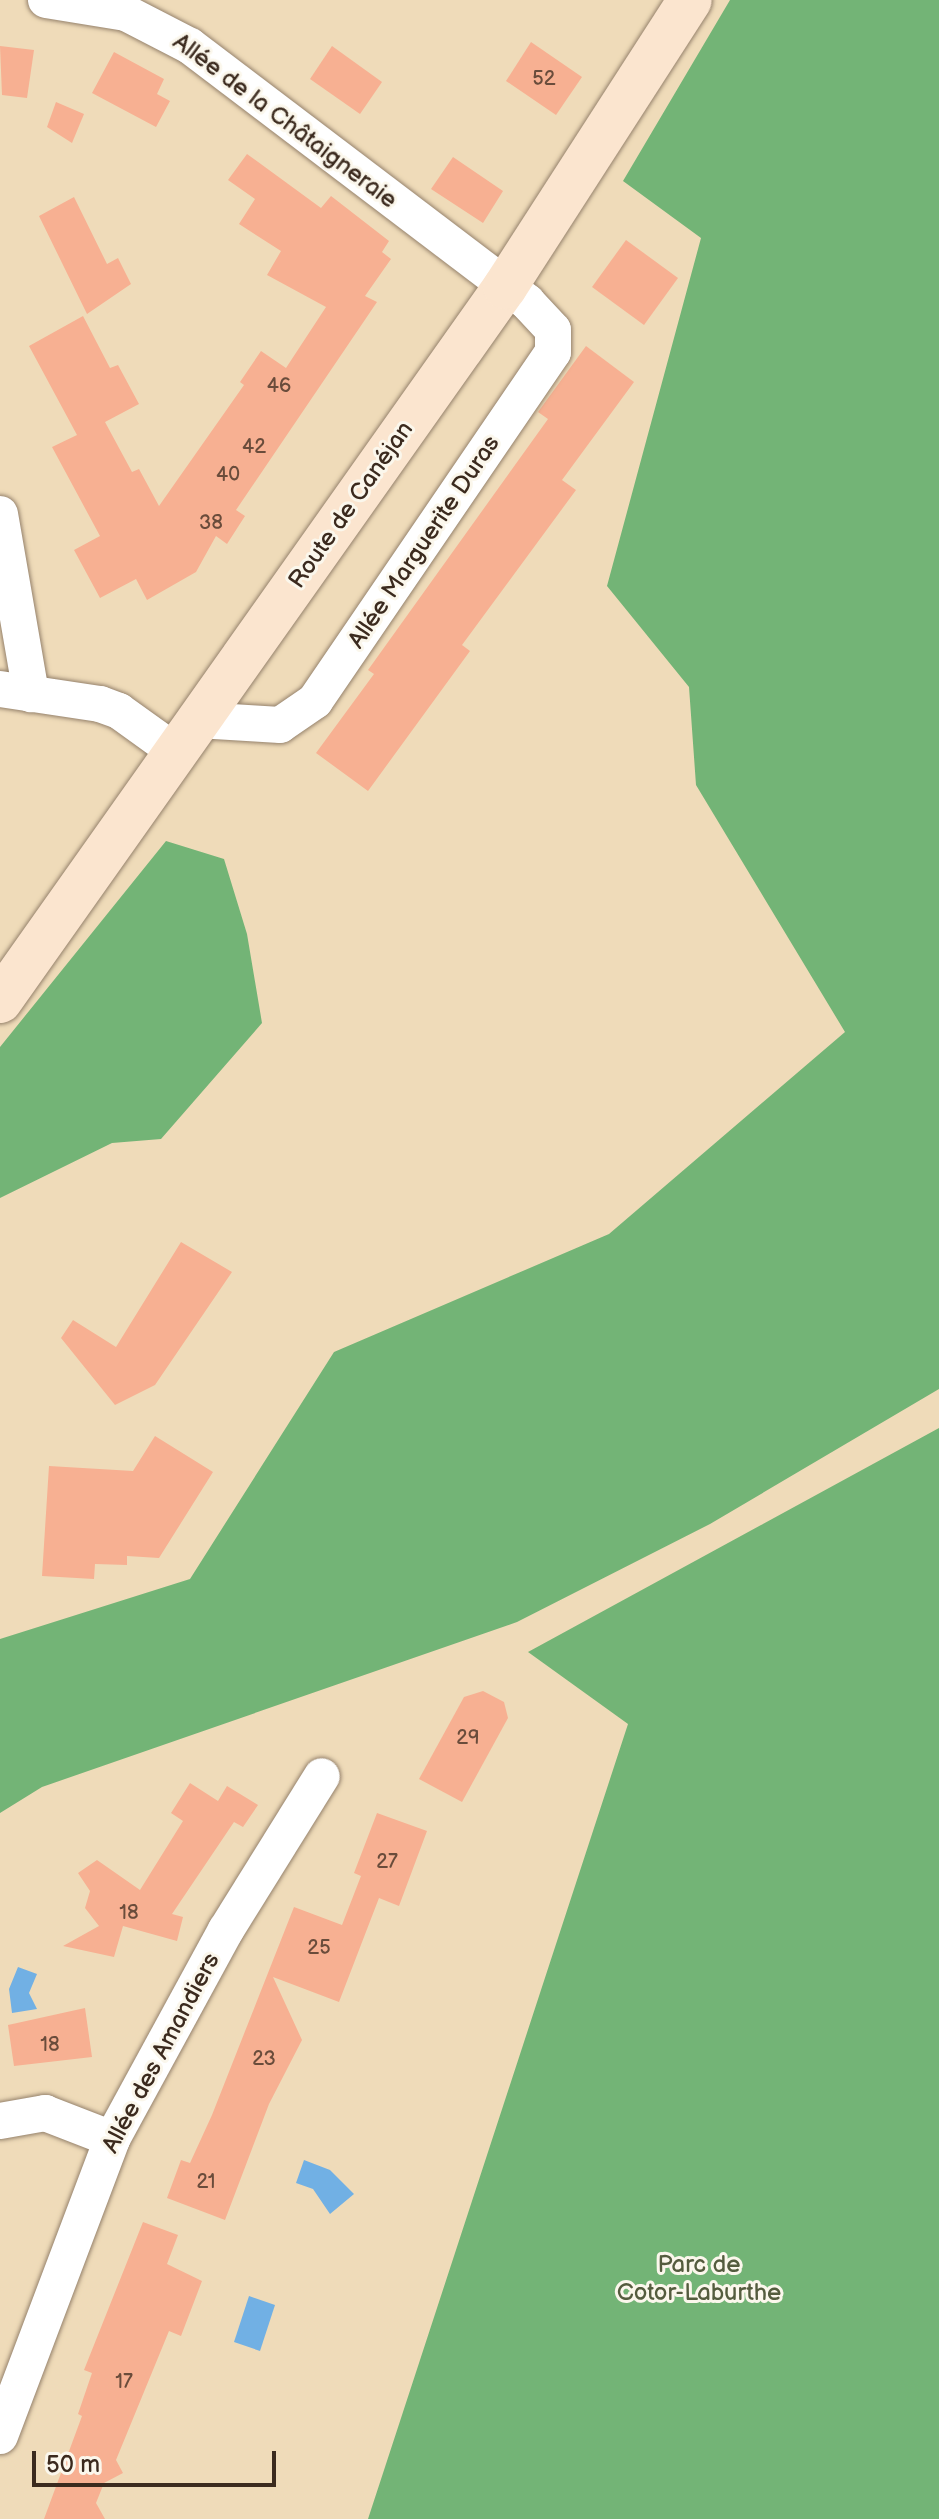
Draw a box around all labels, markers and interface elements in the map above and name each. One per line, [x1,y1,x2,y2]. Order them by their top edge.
street label: Allée de la Châtaigneraie [167,27,403,215]
house number: 52 [532,67,556,91]
house number: 46 [267,374,291,398]
street label: Route de Canéjan [283,416,419,594]
street label: Allée Marguerite Duras [342,430,506,654]
house number: 42 [242,435,266,459]
house number: 40 [216,463,240,487]
house number: 38 [199,511,223,535]
house number: 29 [456,1726,480,1750]
house number: 27 [376,1850,398,1874]
house number: 18 [119,1901,139,1925]
house number: 25 [307,1936,331,1960]
street label: Allée des Amandiers [96,1948,226,2158]
house number: 18 [40,2033,60,2057]
house number: 23 [252,2047,276,2071]
house number: 21 [196,2170,216,2194]
park label: Parc de Cotor-Laburthe [617,2251,781,2307]
house number: 17 [115,2370,133,2394]
scale bar [36,2435,280,2485]
text: 50 m [46,2450,100,2479]

